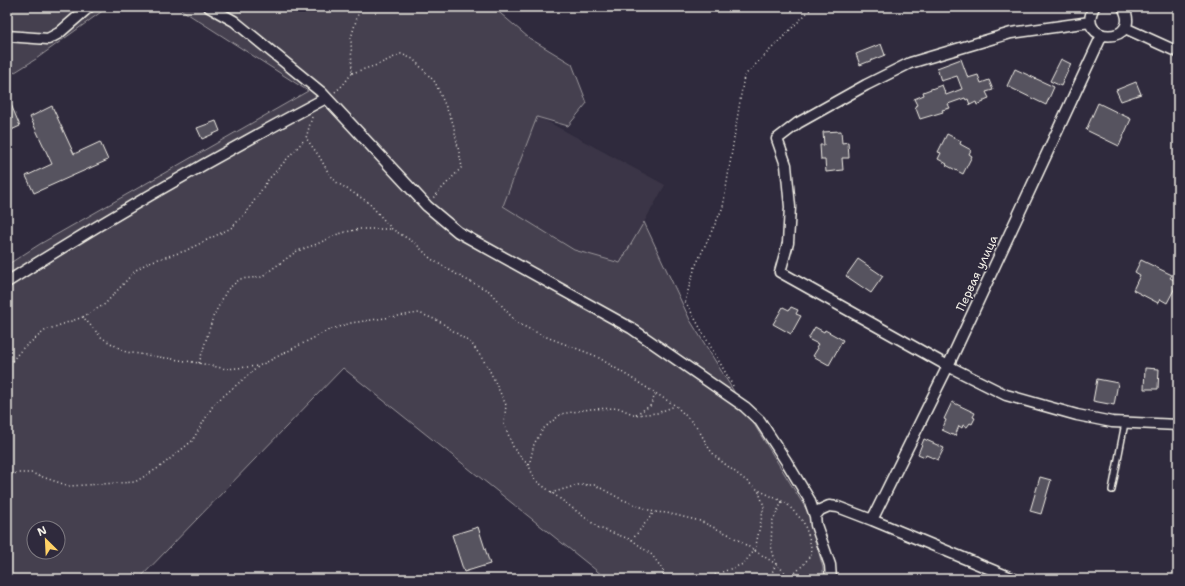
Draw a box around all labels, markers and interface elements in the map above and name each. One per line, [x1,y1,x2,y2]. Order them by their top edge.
street label: Первая улица [952,232,1002,314]
north arrow [26,520,66,560]
text: N [35,523,49,540]

